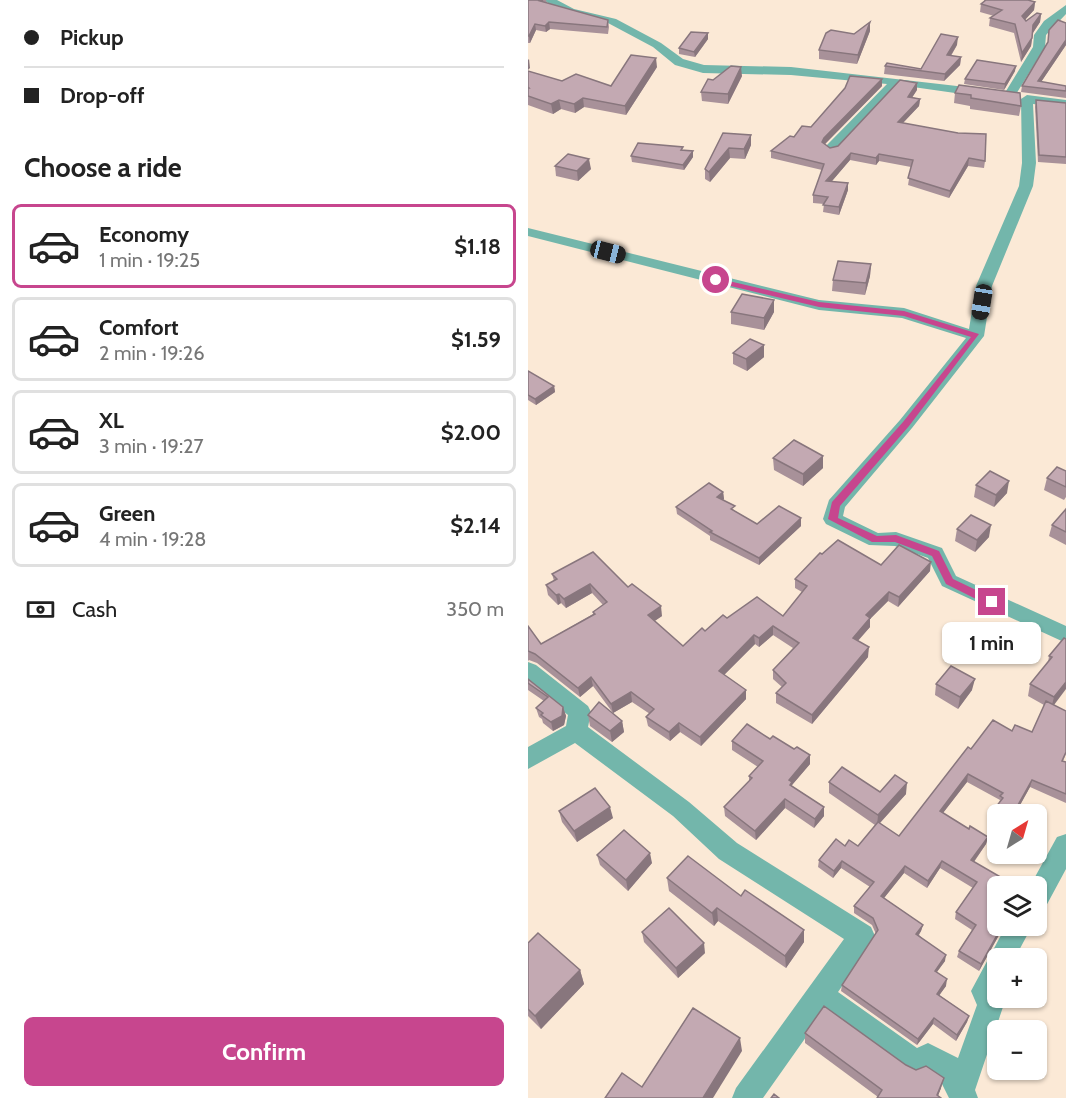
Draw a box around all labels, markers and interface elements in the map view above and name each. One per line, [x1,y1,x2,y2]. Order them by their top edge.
text: Pickup [60,24,124,51]
text: Drop-off [60,82,144,109]
text: Choose a ride [24,151,182,184]
icon: car [27,219,81,273]
text: Economy [99,221,189,248]
text: $1.18 [454,233,501,260]
car [588,239,628,265]
text: 1 min · 19:25 [99,248,200,272]
route start [702,266,729,293]
car [970,283,994,321]
icon: car [27,312,81,366]
text: Comfort [99,314,178,341]
text: $1.59 [451,326,501,353]
text: 2 min · 19:26 [99,341,205,365]
icon: car [27,405,81,459]
text: XL [99,407,124,434]
text: $2.00 [441,419,501,446]
text: 3 min · 19:27 [99,434,204,458]
icon: car [27,498,81,552]
text: Green [99,500,155,527]
text: $2.14 [450,512,501,539]
text: 4 min · 19:28 [99,527,206,551]
route end [978,588,1005,615]
icon: cash [24,593,57,626]
text: Cash [72,596,117,623]
text: 350 m [446,597,504,621]
callout: 1 min [942,623,1042,665]
text: 1 min [969,631,1014,655]
north arrow [987,804,1047,864]
map controls [987,804,1047,1080]
button: layers [987,876,1047,936]
button: + [987,948,1047,1008]
button: Confirm [24,1017,504,1086]
button: − [987,1020,1047,1080]

